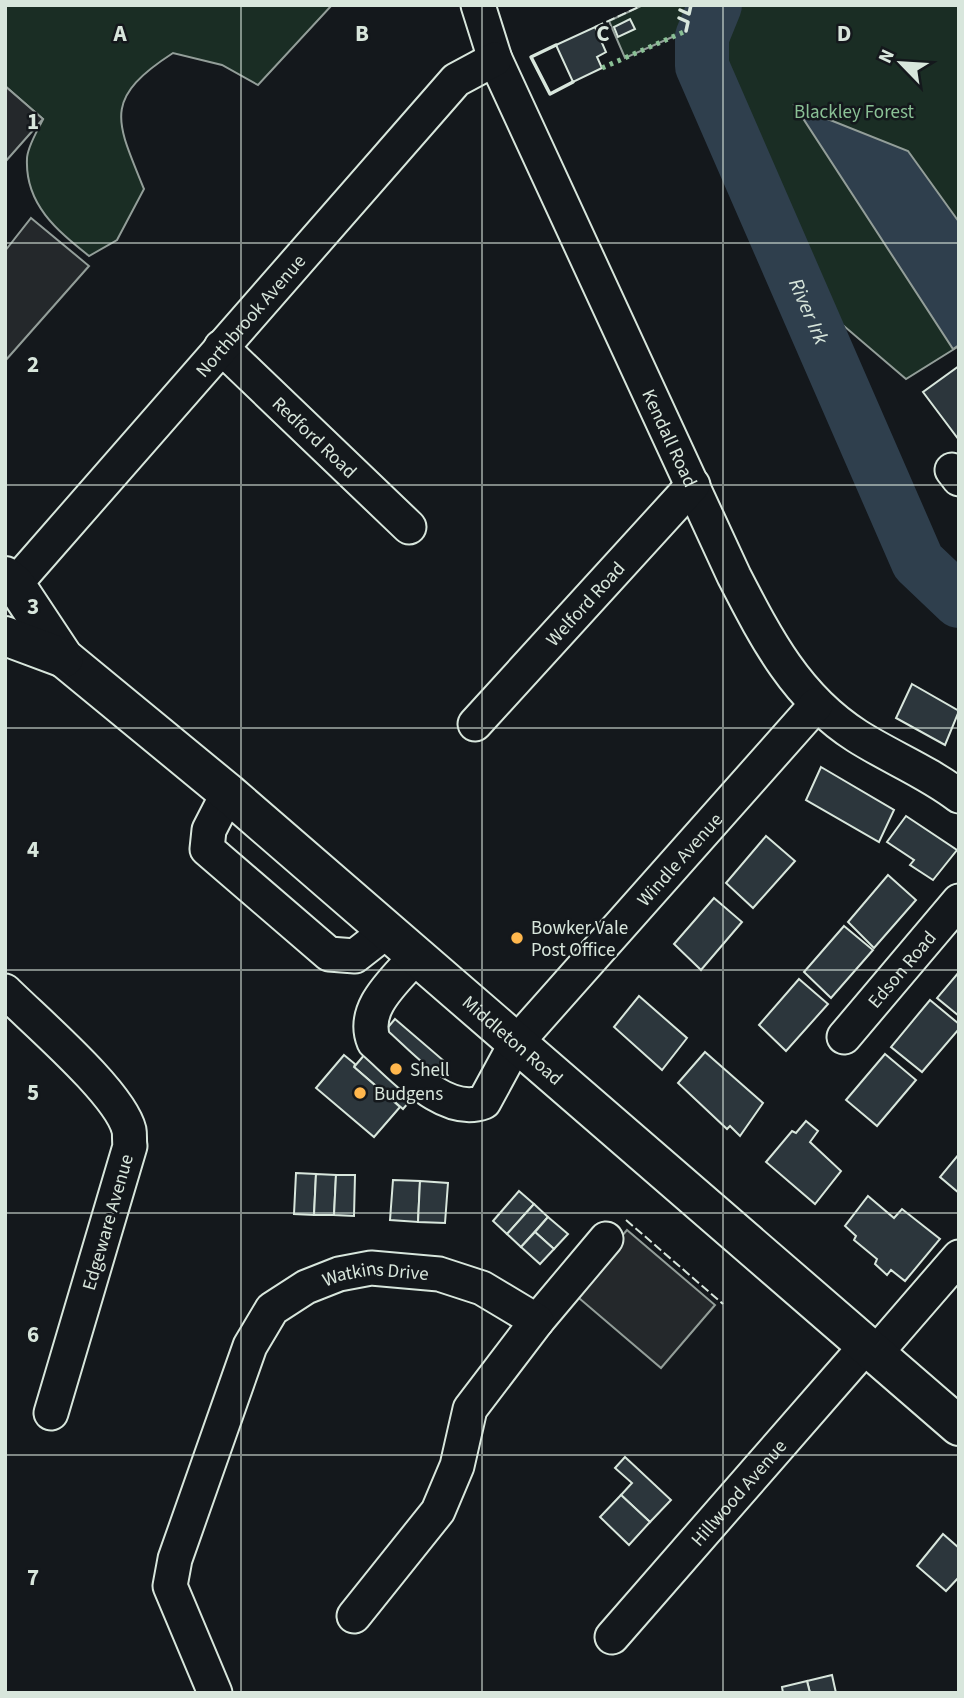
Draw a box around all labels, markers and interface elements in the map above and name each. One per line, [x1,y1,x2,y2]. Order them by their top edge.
text: A [112,17,127,50]
text: B [355,17,369,50]
text: C [596,17,610,50]
text: D [837,17,851,50]
north arrow [866,28,936,98]
text: N [872,45,902,68]
park label: Blackley Forest [794,99,915,126]
text: 1 [27,105,39,138]
street label: Northbrook Avenue [190,249,313,384]
water label: River Irk [781,273,837,350]
text: 2 [27,348,39,381]
street label: Kendall Road [634,385,703,492]
street label: Redford Road [266,391,362,485]
street label: Welford Road [540,556,632,653]
text: 3 [27,590,39,623]
street label: Windle Avenue [631,807,729,913]
text: 4 [27,833,39,866]
place label: Bowker Vale Post Office [531,915,628,964]
street label: Edson Road [862,926,943,1014]
marker: Bowker Vale Post Office [509,930,525,946]
street label: Middleton Road [456,990,568,1092]
place label: Shell [410,1057,450,1084]
marker: Shell [388,1061,404,1077]
text: 5 [27,1076,39,1109]
place label: Budgens [374,1081,443,1108]
marker: Budgens [352,1085,368,1101]
street label: Edgeware Avenue [76,1151,141,1294]
street label: Watkins Drive [318,1255,430,1294]
text: 6 [27,1318,39,1351]
street label: Hillwood Avenue [685,1434,794,1553]
text: 7 [27,1561,39,1594]

